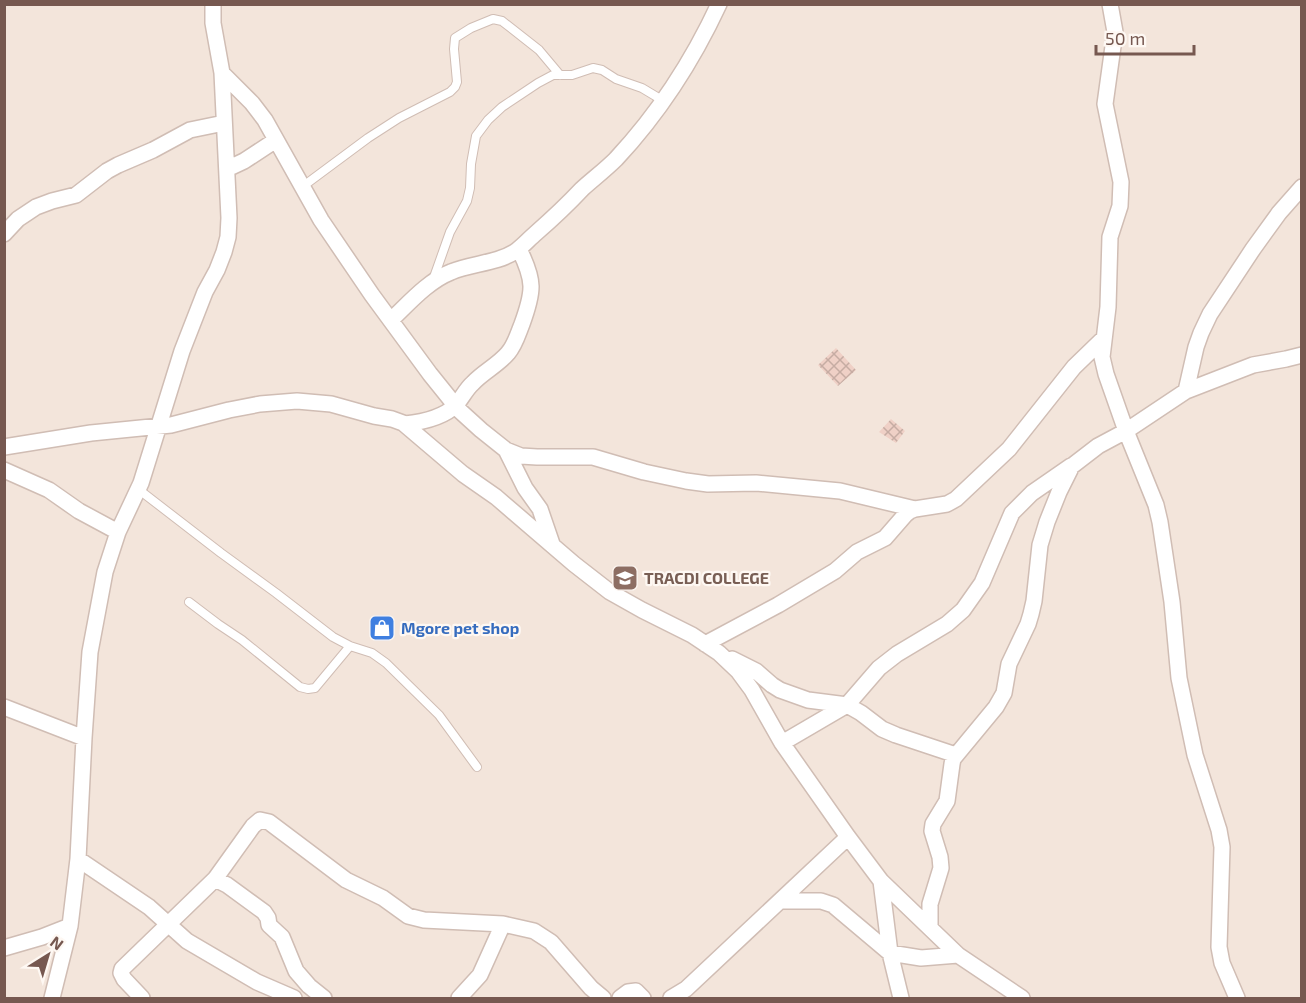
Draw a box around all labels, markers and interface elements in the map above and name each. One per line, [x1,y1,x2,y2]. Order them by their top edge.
scale bar [1096,18,1194,56]
text: 50 m [1105,27,1145,49]
school or university icon: TRACDI COLLEGE [610,563,640,593]
place label: TRACDI COLLEGE [644,568,769,587]
shop icon: Mgore pet shop [367,613,397,643]
place label: Mgore pet shop [401,618,519,637]
north arrow [18,925,78,985]
text: N [47,932,68,954]

